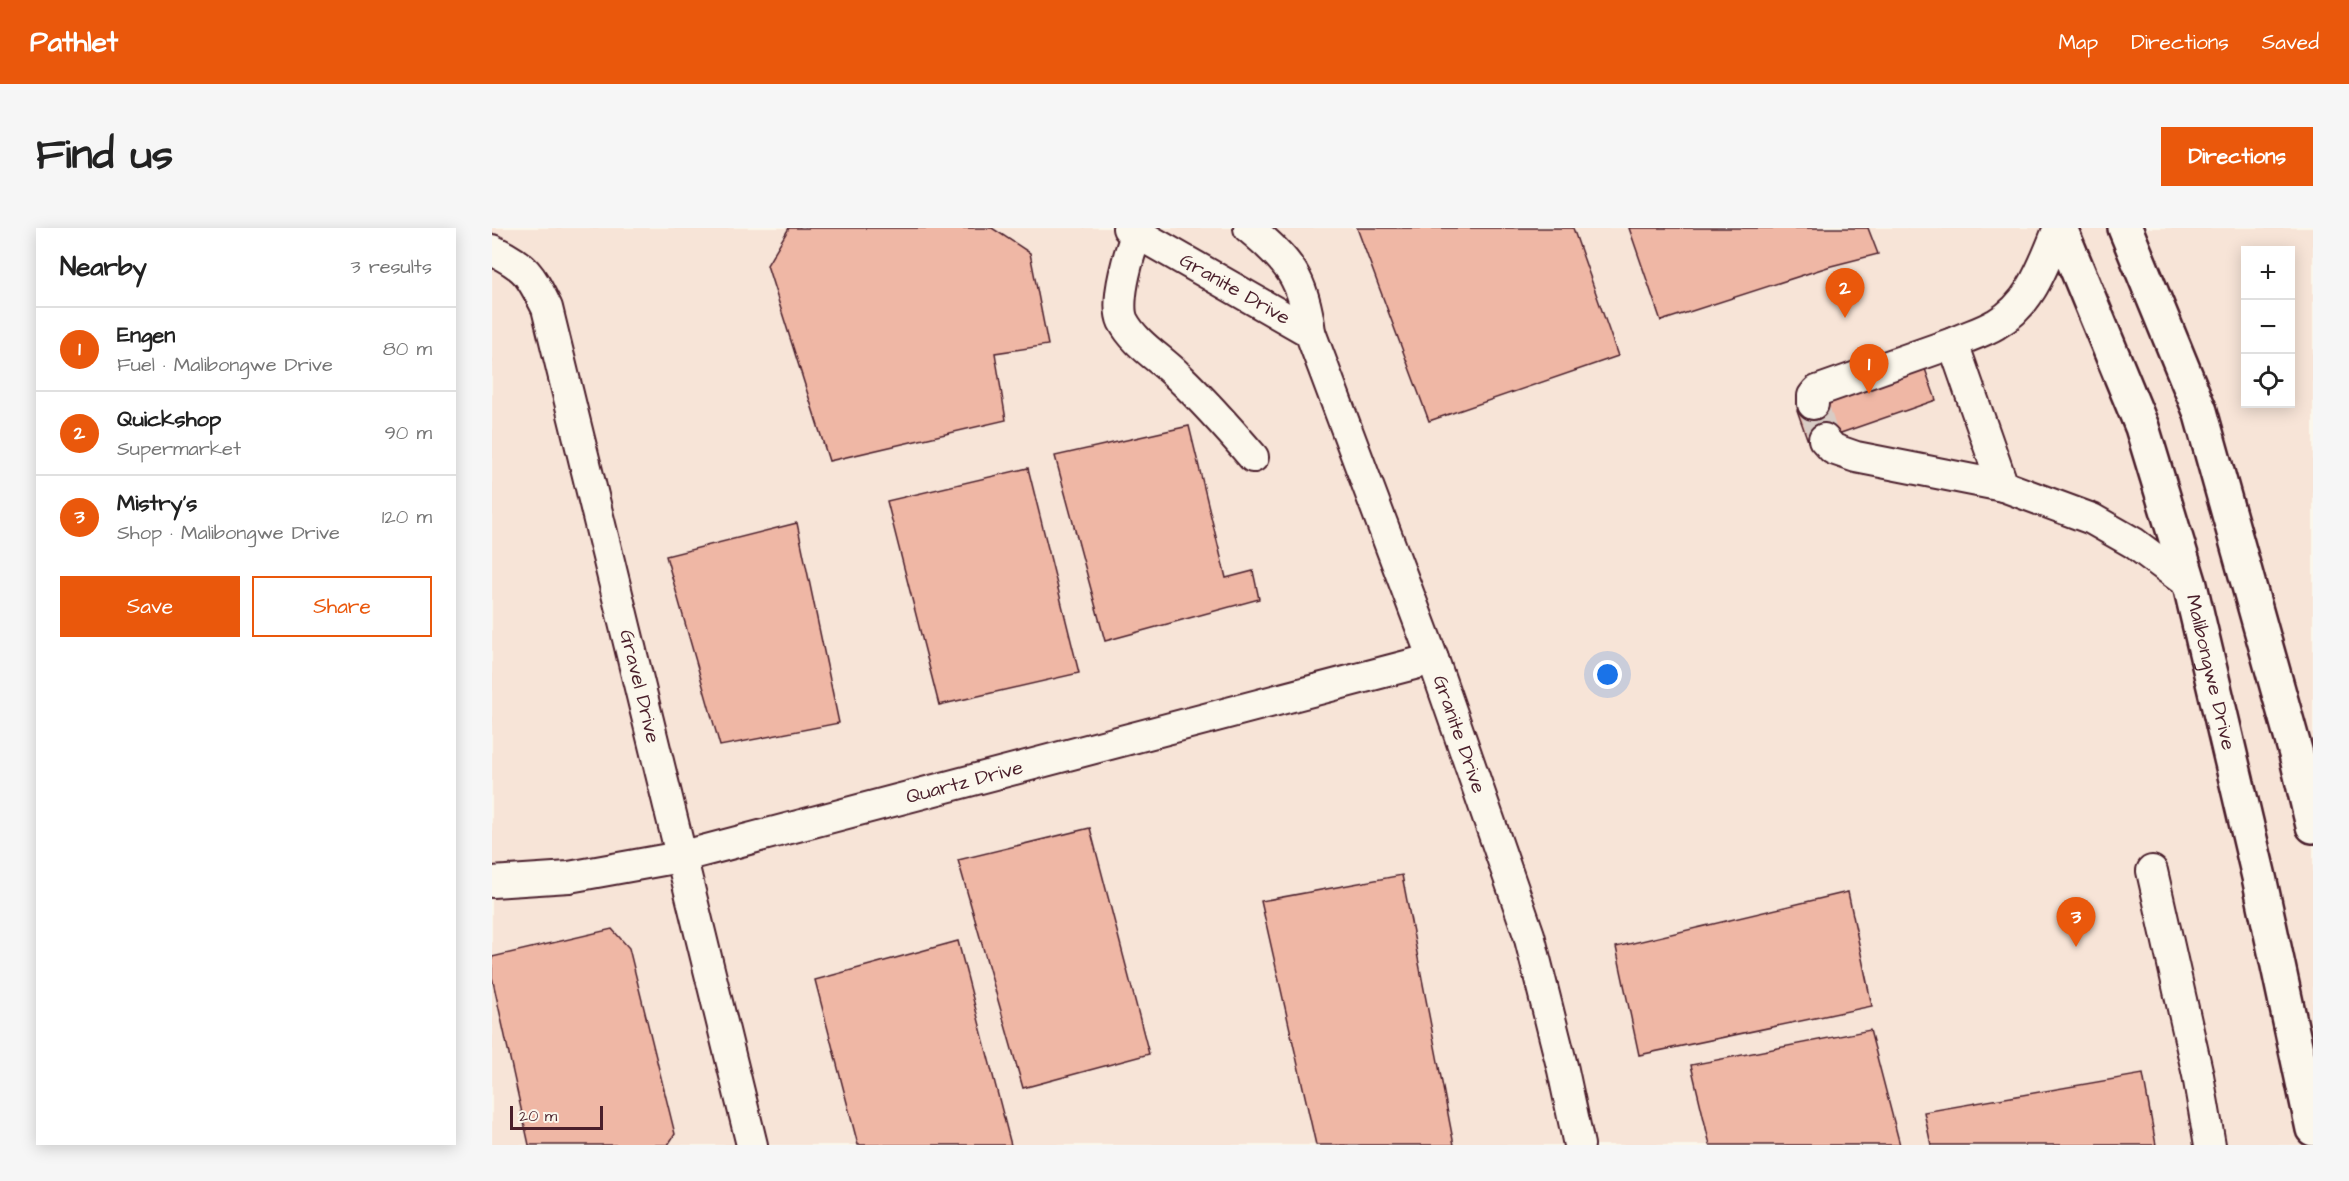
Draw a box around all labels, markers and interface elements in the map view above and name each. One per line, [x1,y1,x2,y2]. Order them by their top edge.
text: Pathlet [30,23,118,62]
text: Map [2058,28,2098,57]
text: Directions [2131,28,2229,57]
text: Saved [2262,28,2319,57]
text: Find us [36,127,173,185]
button: Directions [2161,127,2313,186]
street label: Granite Drive [1174,246,1295,332]
map controls [2241,246,2295,408]
button: + [2241,246,2295,300]
text: Nearby [60,249,147,285]
text: 3 results [350,253,432,281]
pin: 2 [1826,268,1864,318]
button: − [2241,300,2295,354]
text: Engen [117,320,175,351]
text: 1 [78,335,81,363]
text: 80 m [383,335,432,363]
pin: 1 [1850,344,1888,394]
text: Fuel · Malibongwe Drive [117,351,333,379]
button: locate [2241,354,2295,408]
text: Quickshop [117,404,221,435]
text: 2 [74,419,85,447]
text: 90 m [384,419,432,447]
text: Supermarket [117,435,241,463]
text: Mistry's [117,488,197,519]
text: 3 [74,503,85,531]
text: 120 m [382,503,432,531]
text: Shop · Malibongwe Drive [117,519,340,547]
button: Save [60,576,240,637]
button: Share [252,576,432,637]
street label: Malibongwe Drive [2179,592,2243,753]
street label: Gravel Drive [612,627,667,746]
your location [1593,660,1622,689]
street label: Granite Drive [1426,671,1493,797]
street label: Quartz Drive [903,753,1026,811]
pin: 3 [2056,898,2096,947]
scale bar [510,1103,603,1130]
text: 20 m [519,1105,557,1127]

